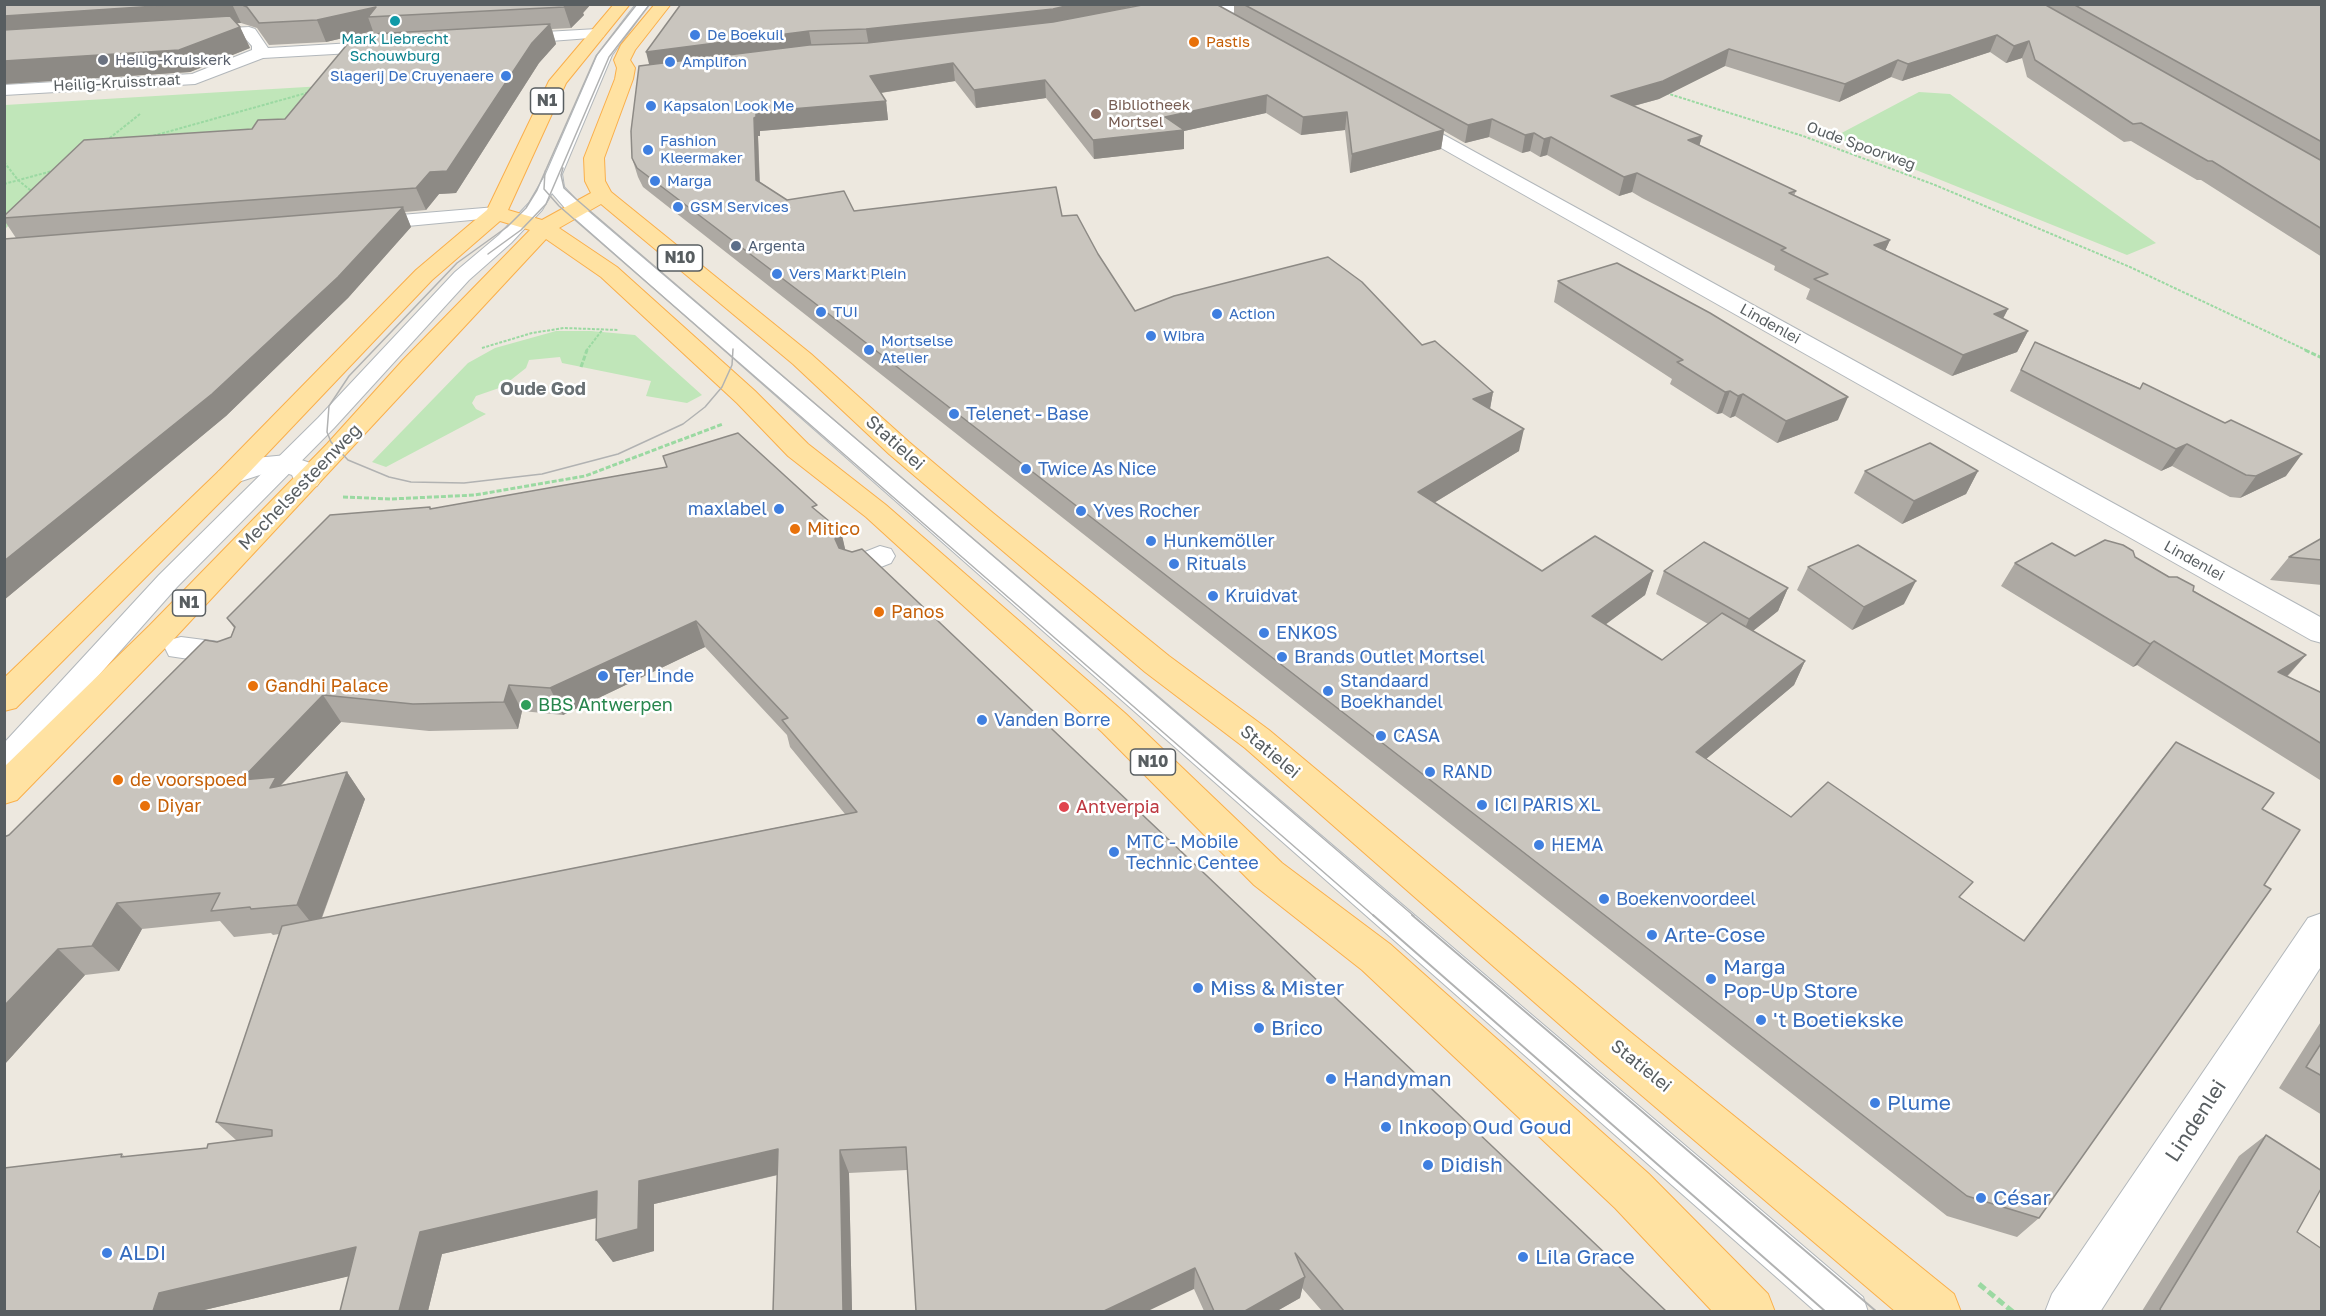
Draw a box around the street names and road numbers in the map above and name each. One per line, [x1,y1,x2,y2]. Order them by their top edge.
street label: Heilig-Kruisstraat [53,71,181,95]
road number: N1 [530,88,564,114]
street label: Oude Spoorweg [1804,118,1918,174]
road number: N10 [658,245,702,271]
street label: Lindenlei [1737,300,1803,348]
street label: Statielei [861,411,929,475]
street label: Mechelsesteenweg [234,419,366,555]
street label: Lindenlei [2161,537,2227,585]
road number: N1 [172,590,206,616]
street label: Statielei [1236,721,1304,783]
road number: N10 [1130,749,1176,775]
street label: Statielei [1606,1035,1676,1097]
street label: Lindenlei [2160,1075,2232,1167]

